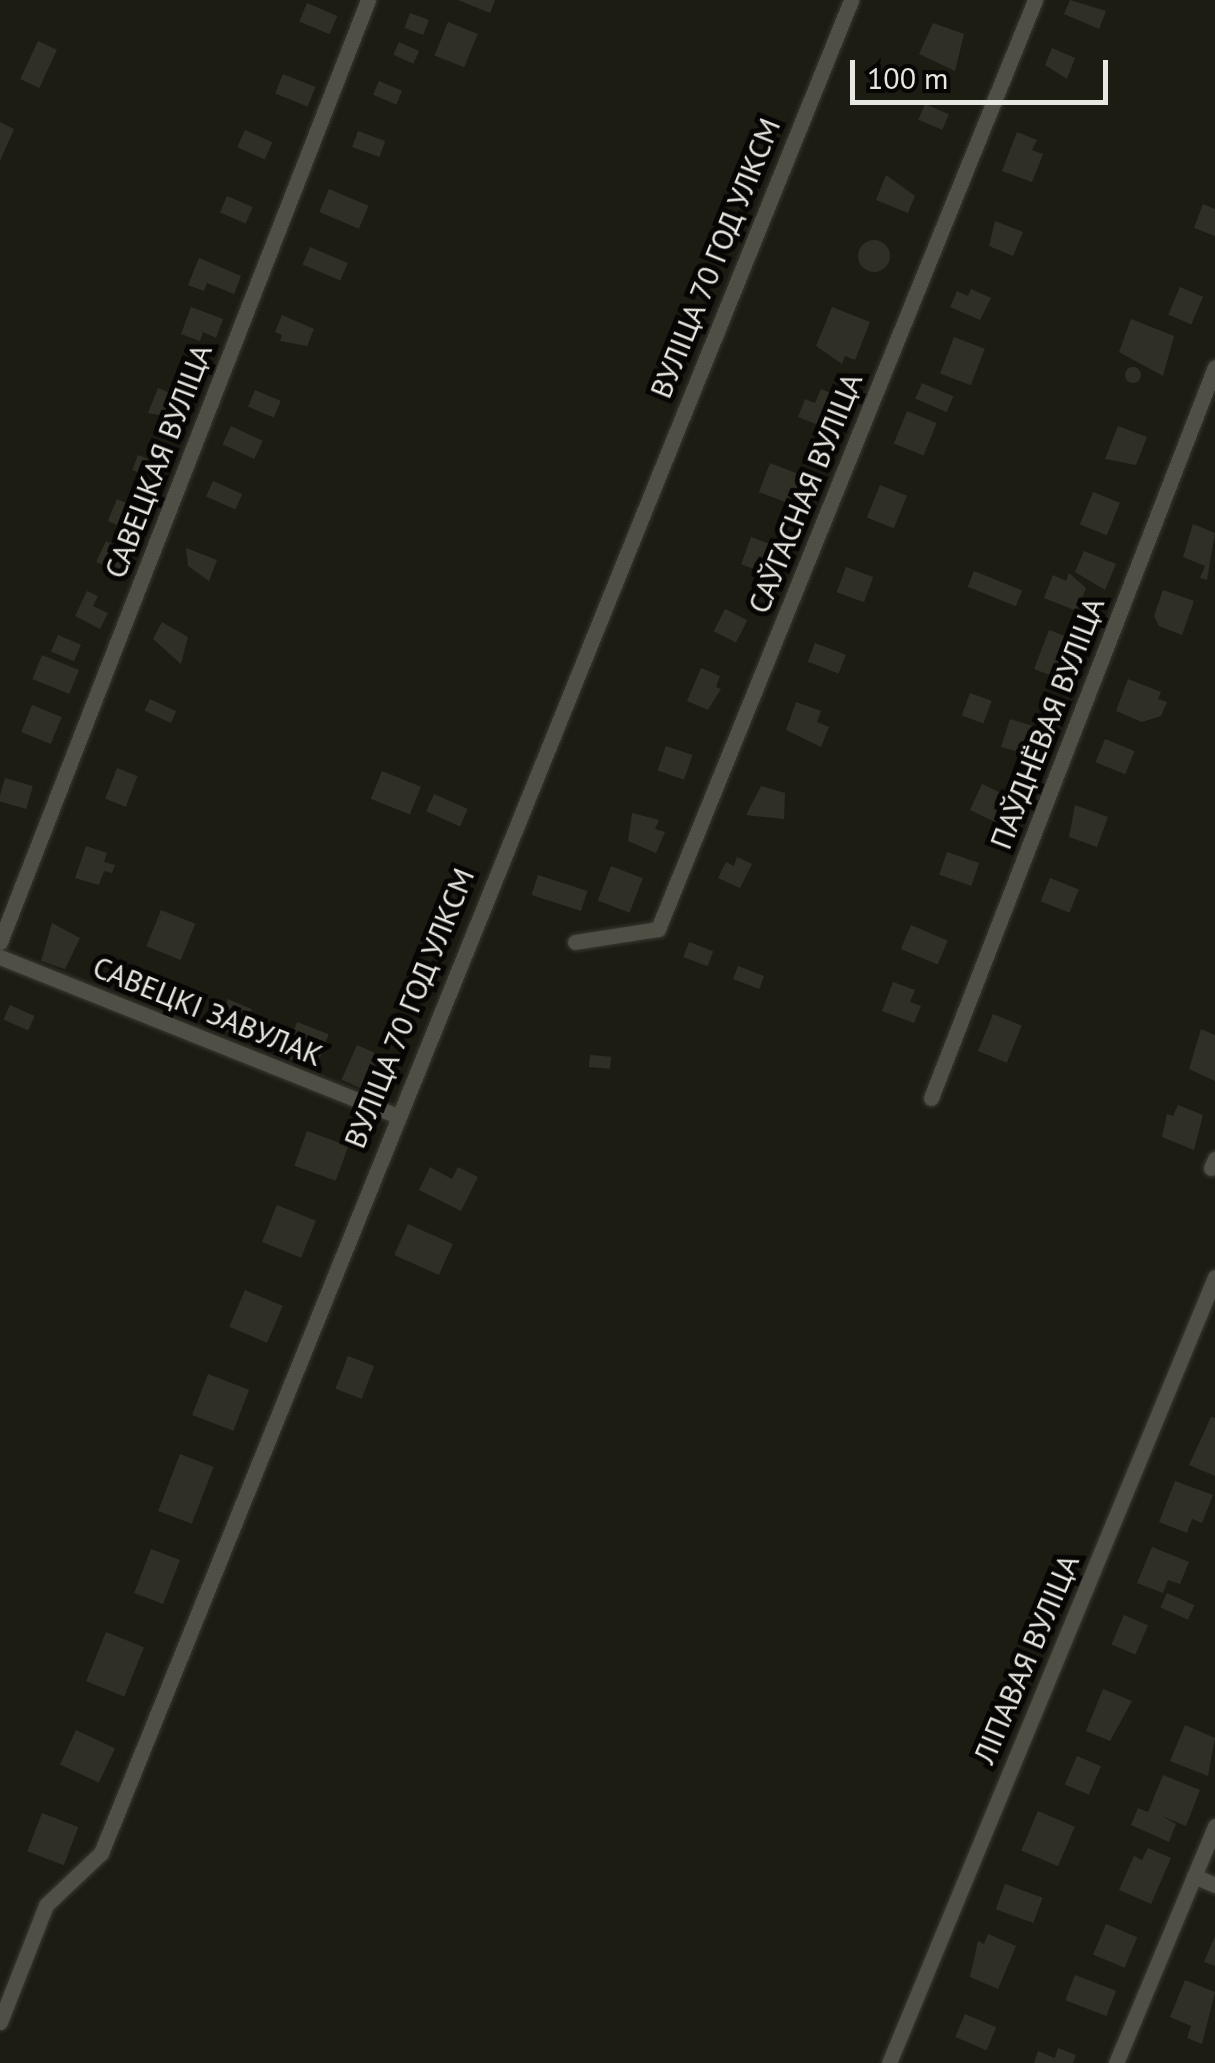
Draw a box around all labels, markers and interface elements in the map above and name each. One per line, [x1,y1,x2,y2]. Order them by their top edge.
scale bar [855,40,1112,102]
text: 100 m [867,58,948,97]
street label: ВУЛІЦА 70 ГОД УЛКСМ [642,112,788,404]
street label: САВЕЦКАЯ ВУЛІЦА [97,339,219,583]
street label: САЎГАСНАЯ ВУЛІЦА [740,368,870,618]
street label: ПАЎДНЁВАЯ ВУЛІЦА [982,592,1112,854]
street label: ВУЛІЦА 70 ГОД УЛКСМ [336,862,482,1154]
street label: САВЕЦКІ ЗАВУЛАК [88,948,328,1074]
street label: ЛІПАВАЯ ВУЛІЦА [966,1549,1086,1769]

